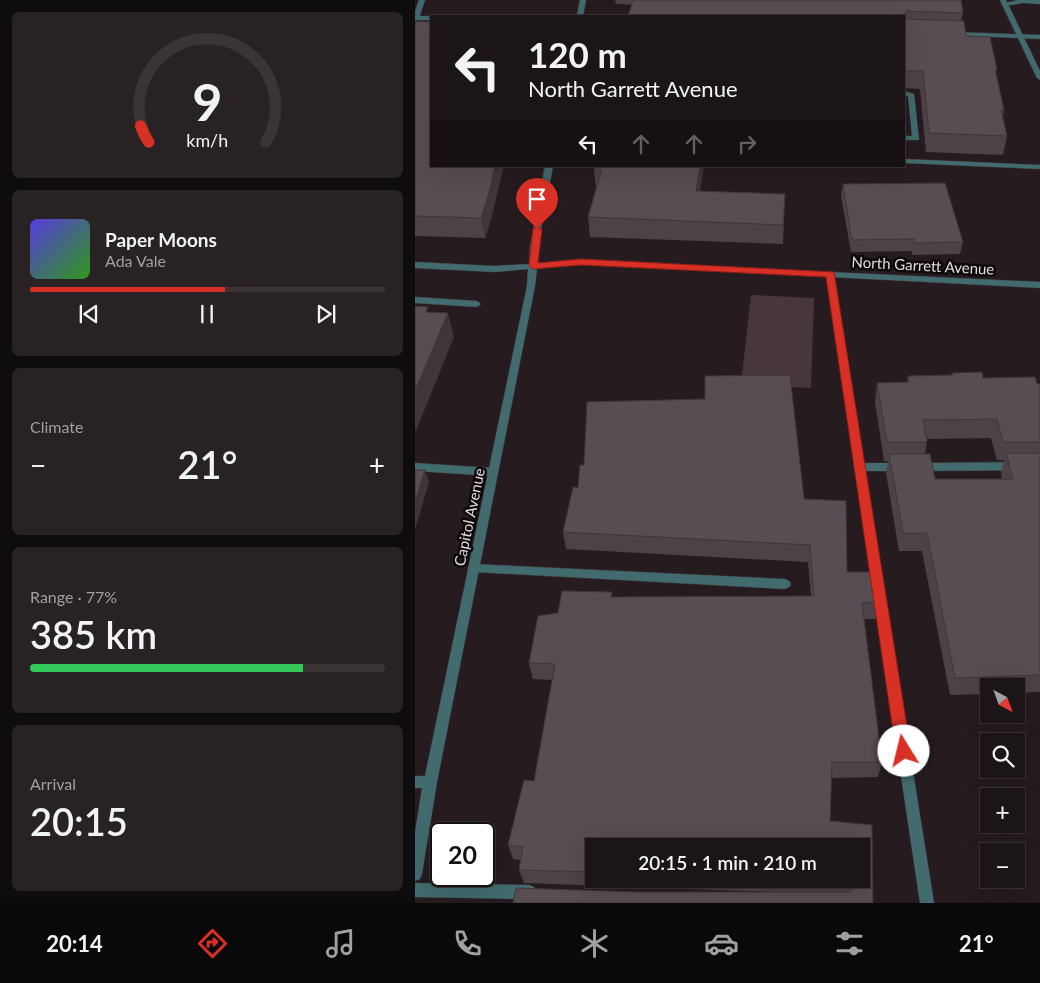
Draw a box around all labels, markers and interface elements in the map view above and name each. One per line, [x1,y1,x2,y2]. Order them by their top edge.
text: 120 m [528,33,627,75]
icon: left [445,35,510,100]
text: 9 [192,70,223,132]
text: North Garrett Avenue [528,75,738,102]
text: km/h [187,129,228,151]
icon: left [574,130,602,158]
icon: ahead [627,130,655,158]
icon: ahead [680,130,708,158]
icon: right [733,130,761,158]
pin [516,178,558,229]
icon: arrive [523,185,551,213]
text: Paper Moons [105,228,217,251]
text: Ada Vale [105,251,166,270]
street label: North Garrett Avenue [851,252,995,278]
icon: previous [75,300,103,328]
icon: pause [193,300,221,328]
icon: next [312,300,340,328]
text: Climate [30,417,83,436]
text: 21° [178,441,237,487]
text: − [30,448,46,482]
text: + [369,448,385,482]
street label: Capitol Avenue [450,466,488,568]
text: Range · 77% [30,587,117,606]
text: 385 km [30,611,157,657]
north arrow [980,678,1025,722]
map controls [980,678,1025,888]
position arrow [877,724,929,776]
button: search [980,733,1025,778]
text: Arrival [30,774,76,793]
button: + [980,788,1025,833]
text: 20:15 [30,798,128,844]
speed limit sign: 20 [430,822,495,887]
button: − [980,843,1025,888]
text: 20:15 · 1 min · 210 m [638,851,817,874]
icon: directions [195,926,230,961]
icon: music [323,926,358,961]
icon: phone [450,926,485,961]
icon: climate [577,926,612,961]
icon: car [704,926,739,961]
icon: filters [832,926,867,961]
text: 20:14 [46,930,103,957]
text: 21° [959,930,994,957]

